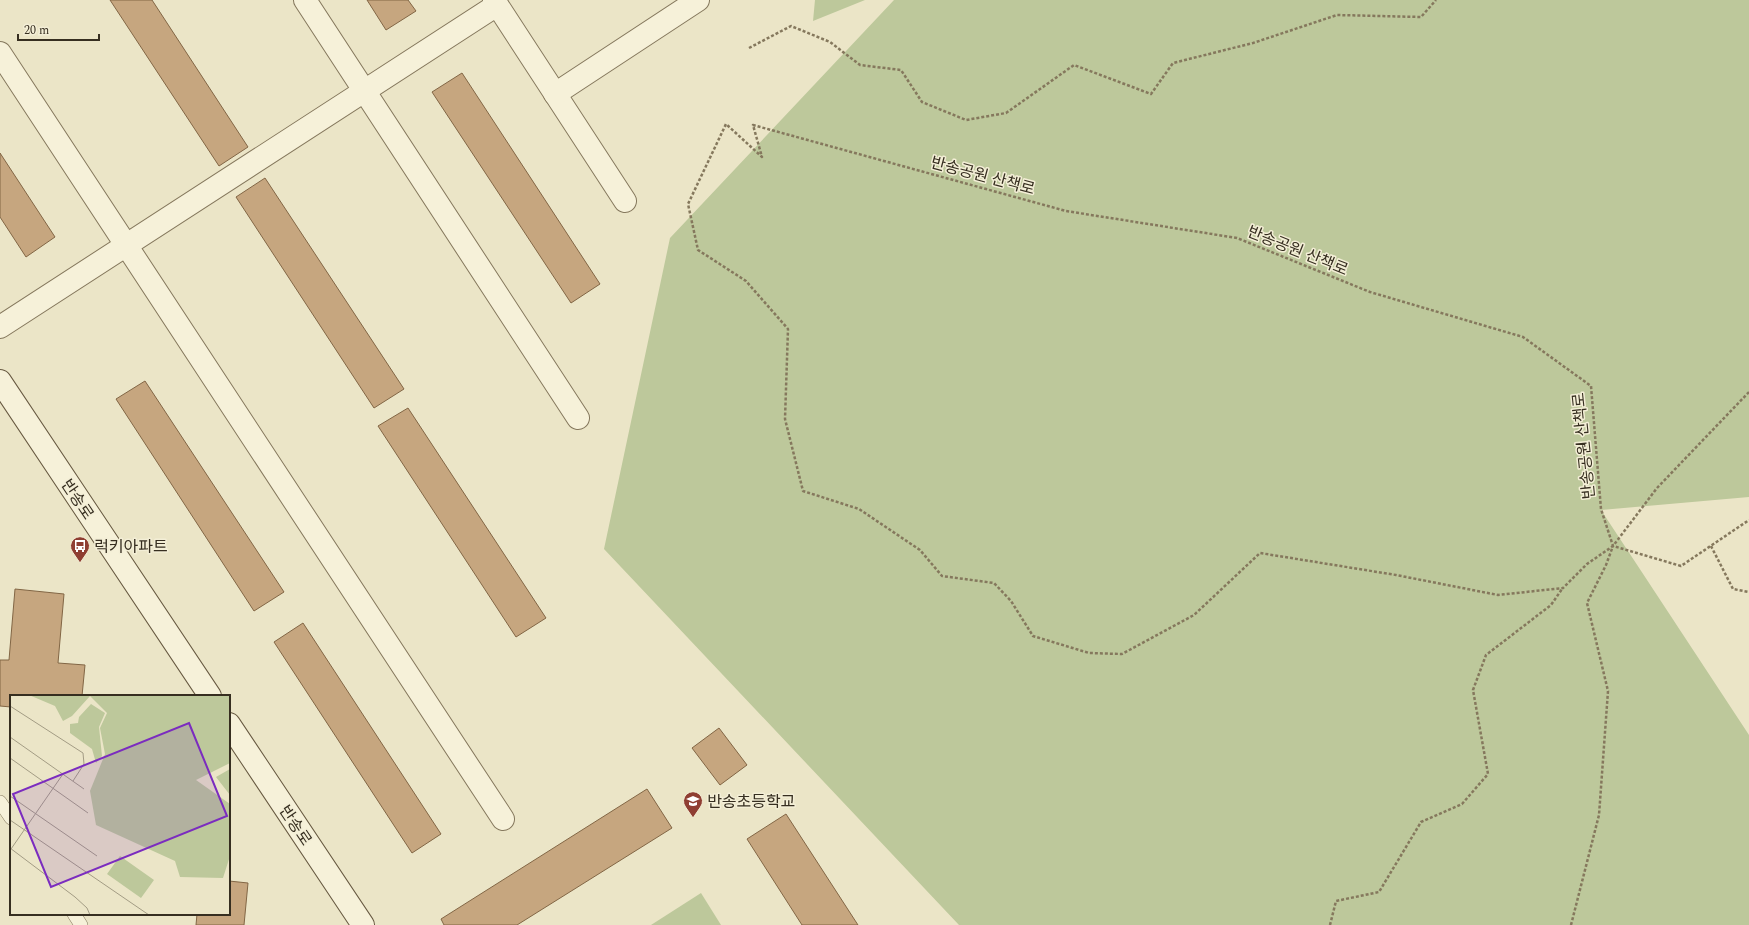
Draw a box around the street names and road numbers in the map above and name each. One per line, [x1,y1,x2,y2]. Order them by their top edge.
street label: 반송공원 산책로 [928,151,1038,201]
street label: 반송공원 산책로 [1244,220,1352,282]
street label: 반송공원 산책로 [1566,391,1602,500]
street label: 반송로 [55,475,100,525]
street label: 반송로 [273,801,318,851]

